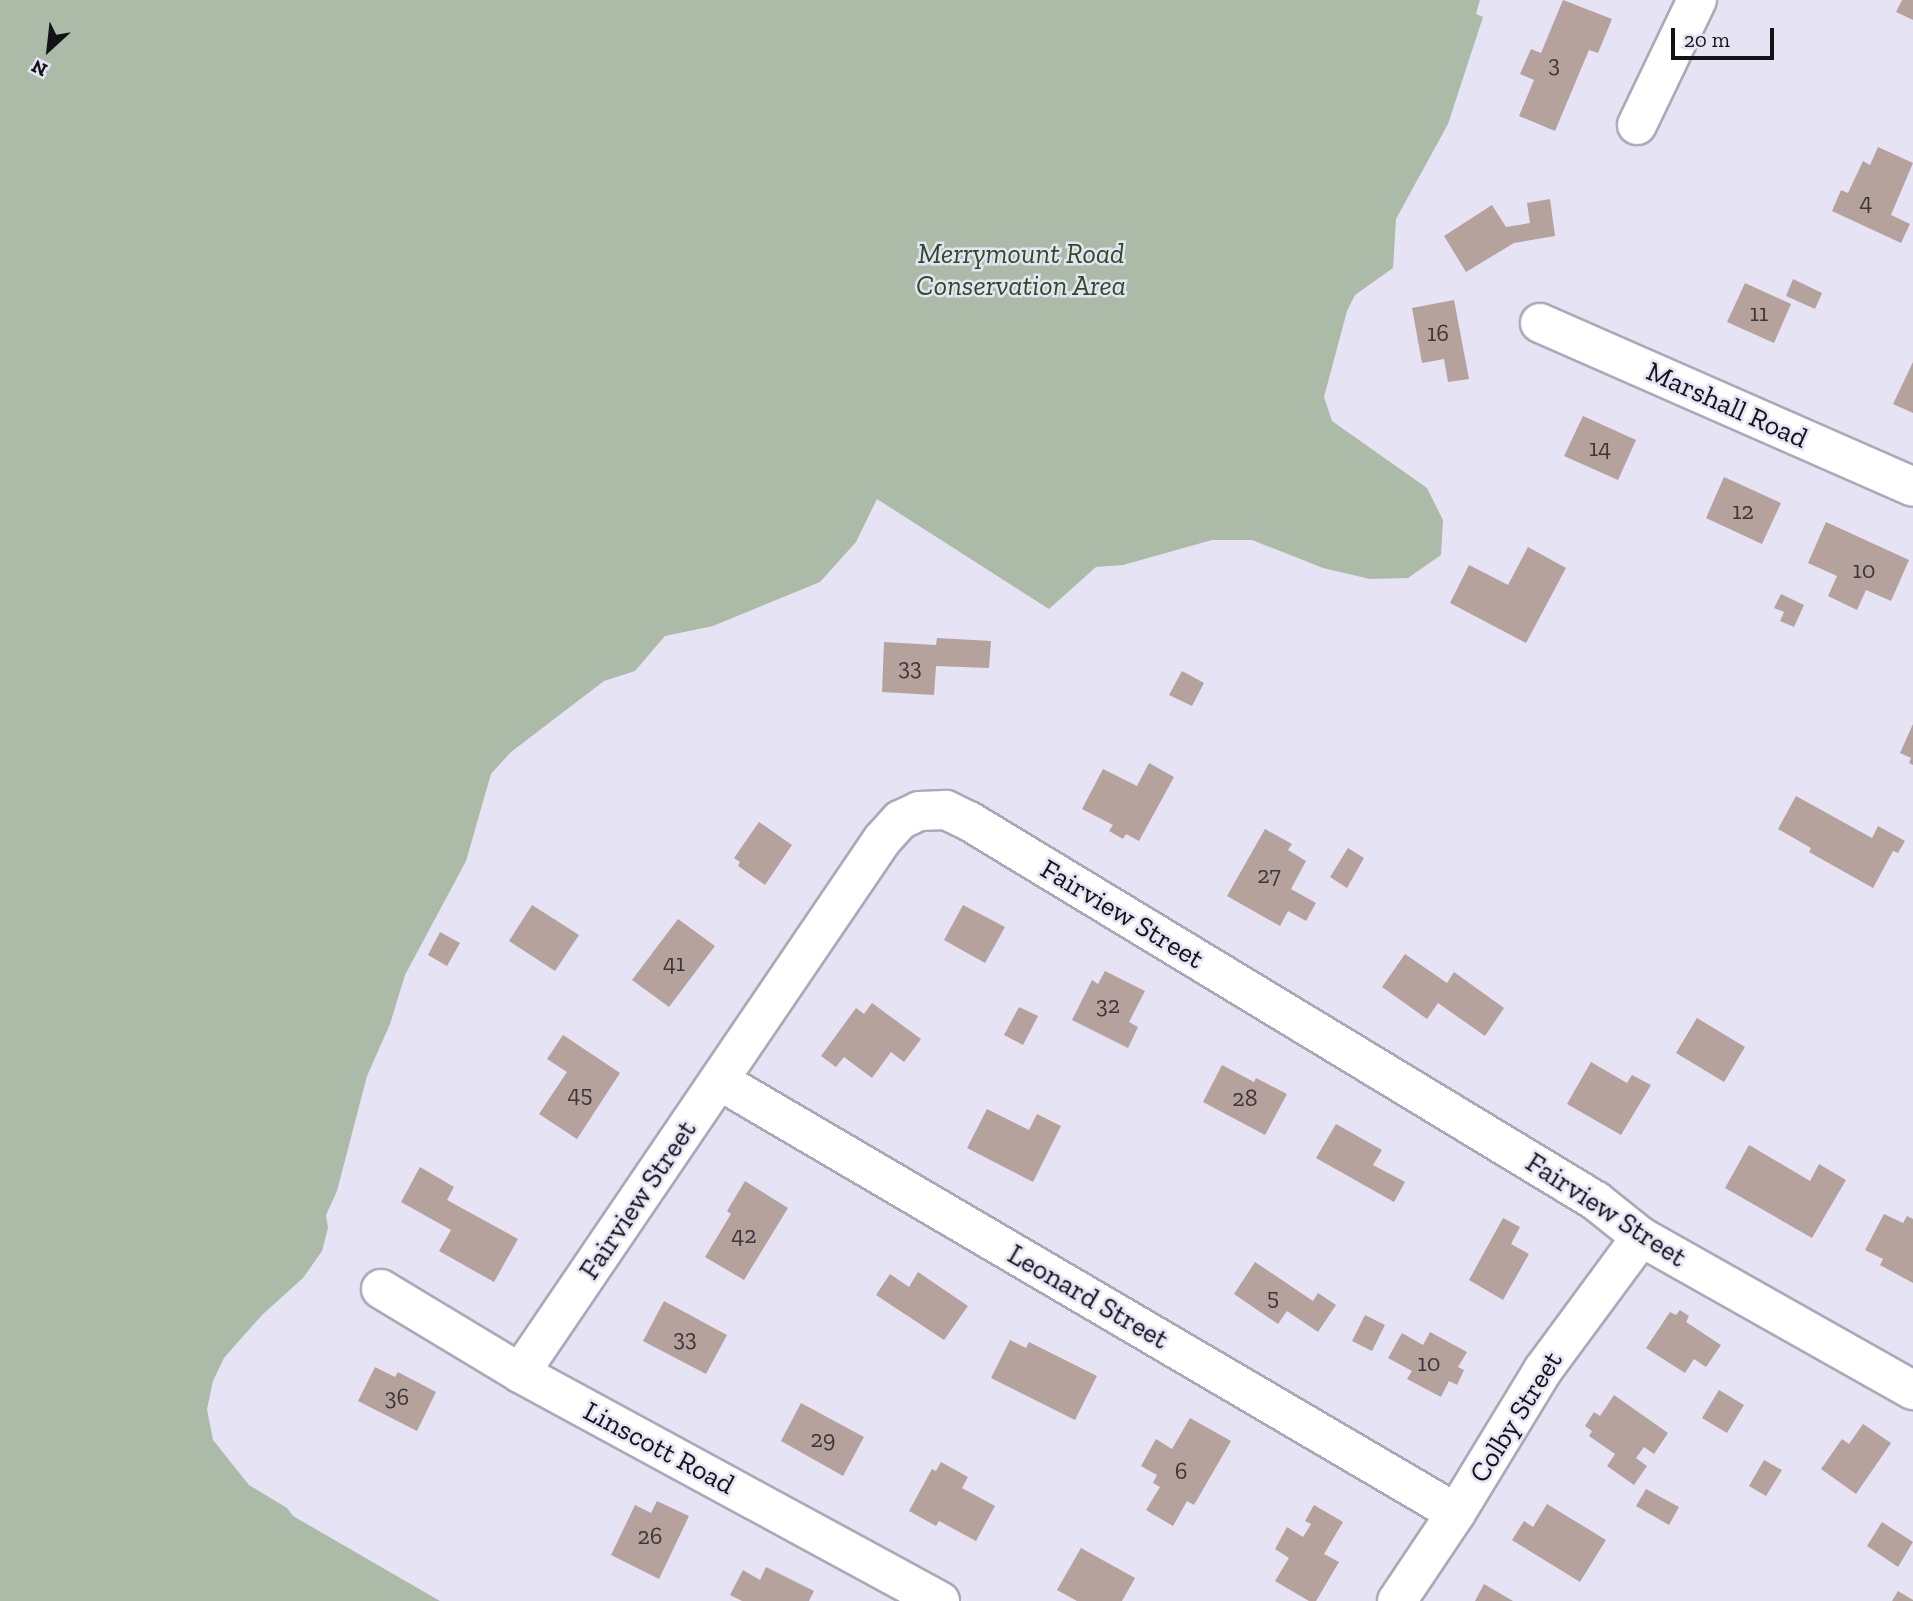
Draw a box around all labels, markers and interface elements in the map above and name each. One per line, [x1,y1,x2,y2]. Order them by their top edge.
north arrow [14,14,84,84]
scale bar [1675,14,1778,58]
text: 20 m [1684,27,1730,52]
house number: 3 [1548,50,1560,78]
text: N [28,55,51,82]
house number: 4 [1860,188,1872,216]
park label: Merrymount Road Conservation Area [916,237,1126,303]
house number: 11 [1750,299,1768,327]
house number: 16 [1427,319,1449,347]
street label: Marshall Road [1641,355,1813,455]
house number: 14 [1589,434,1611,462]
house number: 12 [1732,497,1754,525]
house number: 10 [1852,556,1876,584]
house number: 33 [898,653,922,681]
street label: Fairview Street [1034,852,1210,976]
house number: 27 [1257,861,1281,889]
house number: 41 [663,949,685,977]
house number: 32 [1096,991,1120,1019]
house number: 45 [567,1080,593,1108]
house number: 28 [1232,1084,1258,1112]
street label: Fairview Street [572,1114,704,1286]
street label: Fairview Street [1519,1146,1693,1274]
house number: 42 [731,1221,757,1249]
street label: Leonard Street [1002,1238,1174,1356]
house number: 5 [1267,1283,1279,1311]
house number: 33 [673,1324,697,1352]
street label: Colby Street [1462,1345,1570,1489]
house number: 10 [1417,1349,1441,1377]
house number: 36 [385,1383,409,1411]
street label: Linscott Road [578,1394,740,1502]
house number: 29 [810,1425,836,1453]
house number: 6 [1175,1457,1187,1485]
house number: 26 [637,1522,663,1550]

